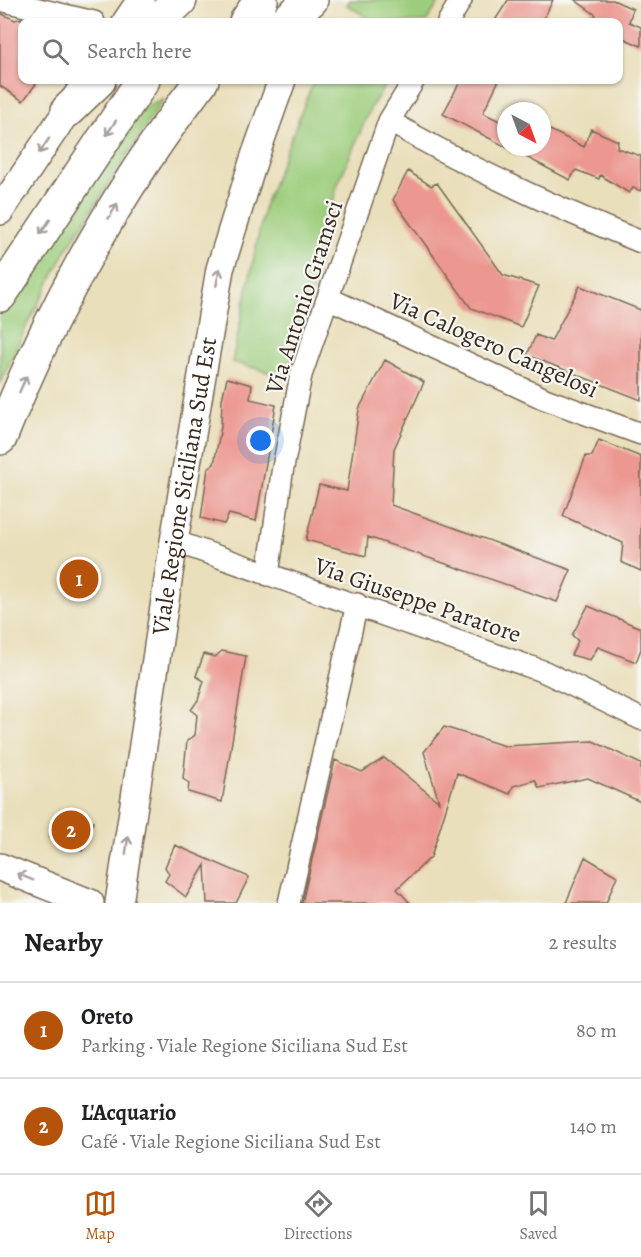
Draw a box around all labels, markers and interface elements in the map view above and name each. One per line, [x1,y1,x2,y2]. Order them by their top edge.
search box [18,18,623,84]
icon: search [39,35,72,68]
text: Search here [87,36,192,66]
north arrow [497,102,551,156]
one-way arrow [105,119,117,136]
one-way arrow [38,137,50,153]
street label: Via Antonio Gramsci [257,196,350,399]
one-way arrow [108,203,120,220]
one-way arrow [39,218,51,235]
one-way arrow [213,268,224,288]
street label: Via Calogero Cangelosi [384,284,603,405]
street label: Viale Regione Siciliana Sud Est [144,335,224,638]
one-way arrow [18,376,30,394]
your location [246,426,275,455]
street label: Via Giuseppe Paratore [309,549,526,650]
pin: 1 [60,556,98,602]
pin: 2 [52,808,90,852]
one-way arrow [122,836,133,856]
one-way arrow [17,871,35,882]
text: Nearby [24,925,103,960]
text: 2 results [549,929,617,956]
text: Oreto [81,1002,133,1032]
text: 1 [40,1017,47,1044]
text: 80 m [576,1017,617,1044]
text: Parking · Viale Regione Siciliana Sud Est [81,1032,408,1059]
text: L'Acquario [81,1098,176,1128]
text: 2 [39,1113,48,1140]
text: 140 m [570,1113,617,1140]
text: Café · Viale Regione Siciliana Sud Est [81,1128,381,1155]
tab: Map [84,1187,117,1245]
tab: Directions [284,1187,352,1245]
tab: Saved [519,1187,557,1245]

